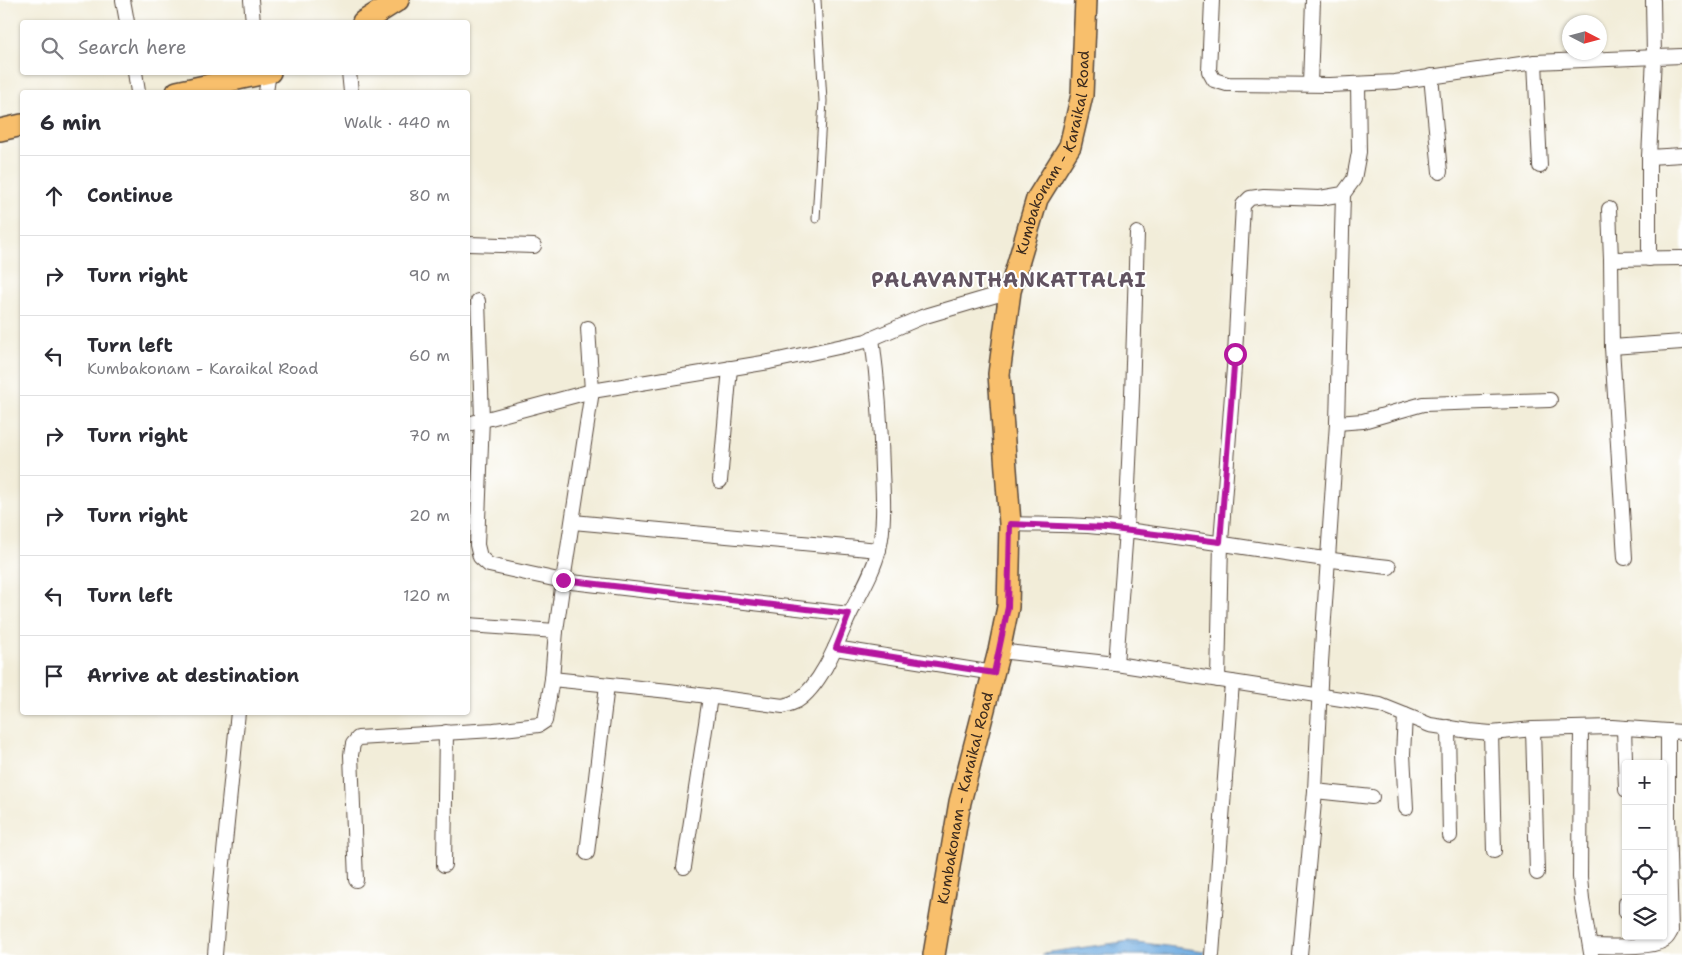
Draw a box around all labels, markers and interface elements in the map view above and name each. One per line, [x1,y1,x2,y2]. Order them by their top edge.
north arrow [1562,15,1607,60]
search box [20,20,470,75]
icon: search [38,34,66,62]
text: Search here [78,35,187,60]
street label: Kumbakonam - Karaikal Road [1011,50,1094,257]
text: 6 min [40,109,101,137]
text: Walk · 440 m [344,112,450,133]
icon: ahead [40,182,68,210]
text: Continue [87,183,173,208]
text: 80 m [409,185,450,206]
icon: right [40,262,68,290]
text: Turn right [87,263,188,288]
text: 90 m [409,265,450,286]
district label: PALAVANTHANKATTALAI [871,267,1147,293]
text: Turn left [87,333,173,358]
icon: left [40,342,68,370]
route start [1224,343,1247,366]
text: 60 m [409,345,450,366]
text: Kumbakonam - Karaikal Road [87,358,318,379]
icon: right [40,422,68,450]
text: Turn right [87,423,188,448]
text: 70 m [409,425,450,446]
icon: right [40,502,68,530]
text: Turn right [87,503,188,528]
text: 20 m [409,505,450,526]
route end [552,569,575,592]
icon: left [40,582,68,610]
text: Turn left [87,583,173,608]
text: 120 m [403,585,450,606]
icon: arrive [40,662,68,690]
text: Arrive at destination [87,663,299,688]
street label: Kumbakonam - Karaikal Road [933,689,998,906]
map controls [1622,760,1667,940]
button: + [1622,760,1667,805]
button: − [1622,805,1667,850]
button: locate [1622,850,1667,895]
button: layers [1622,895,1667,940]

